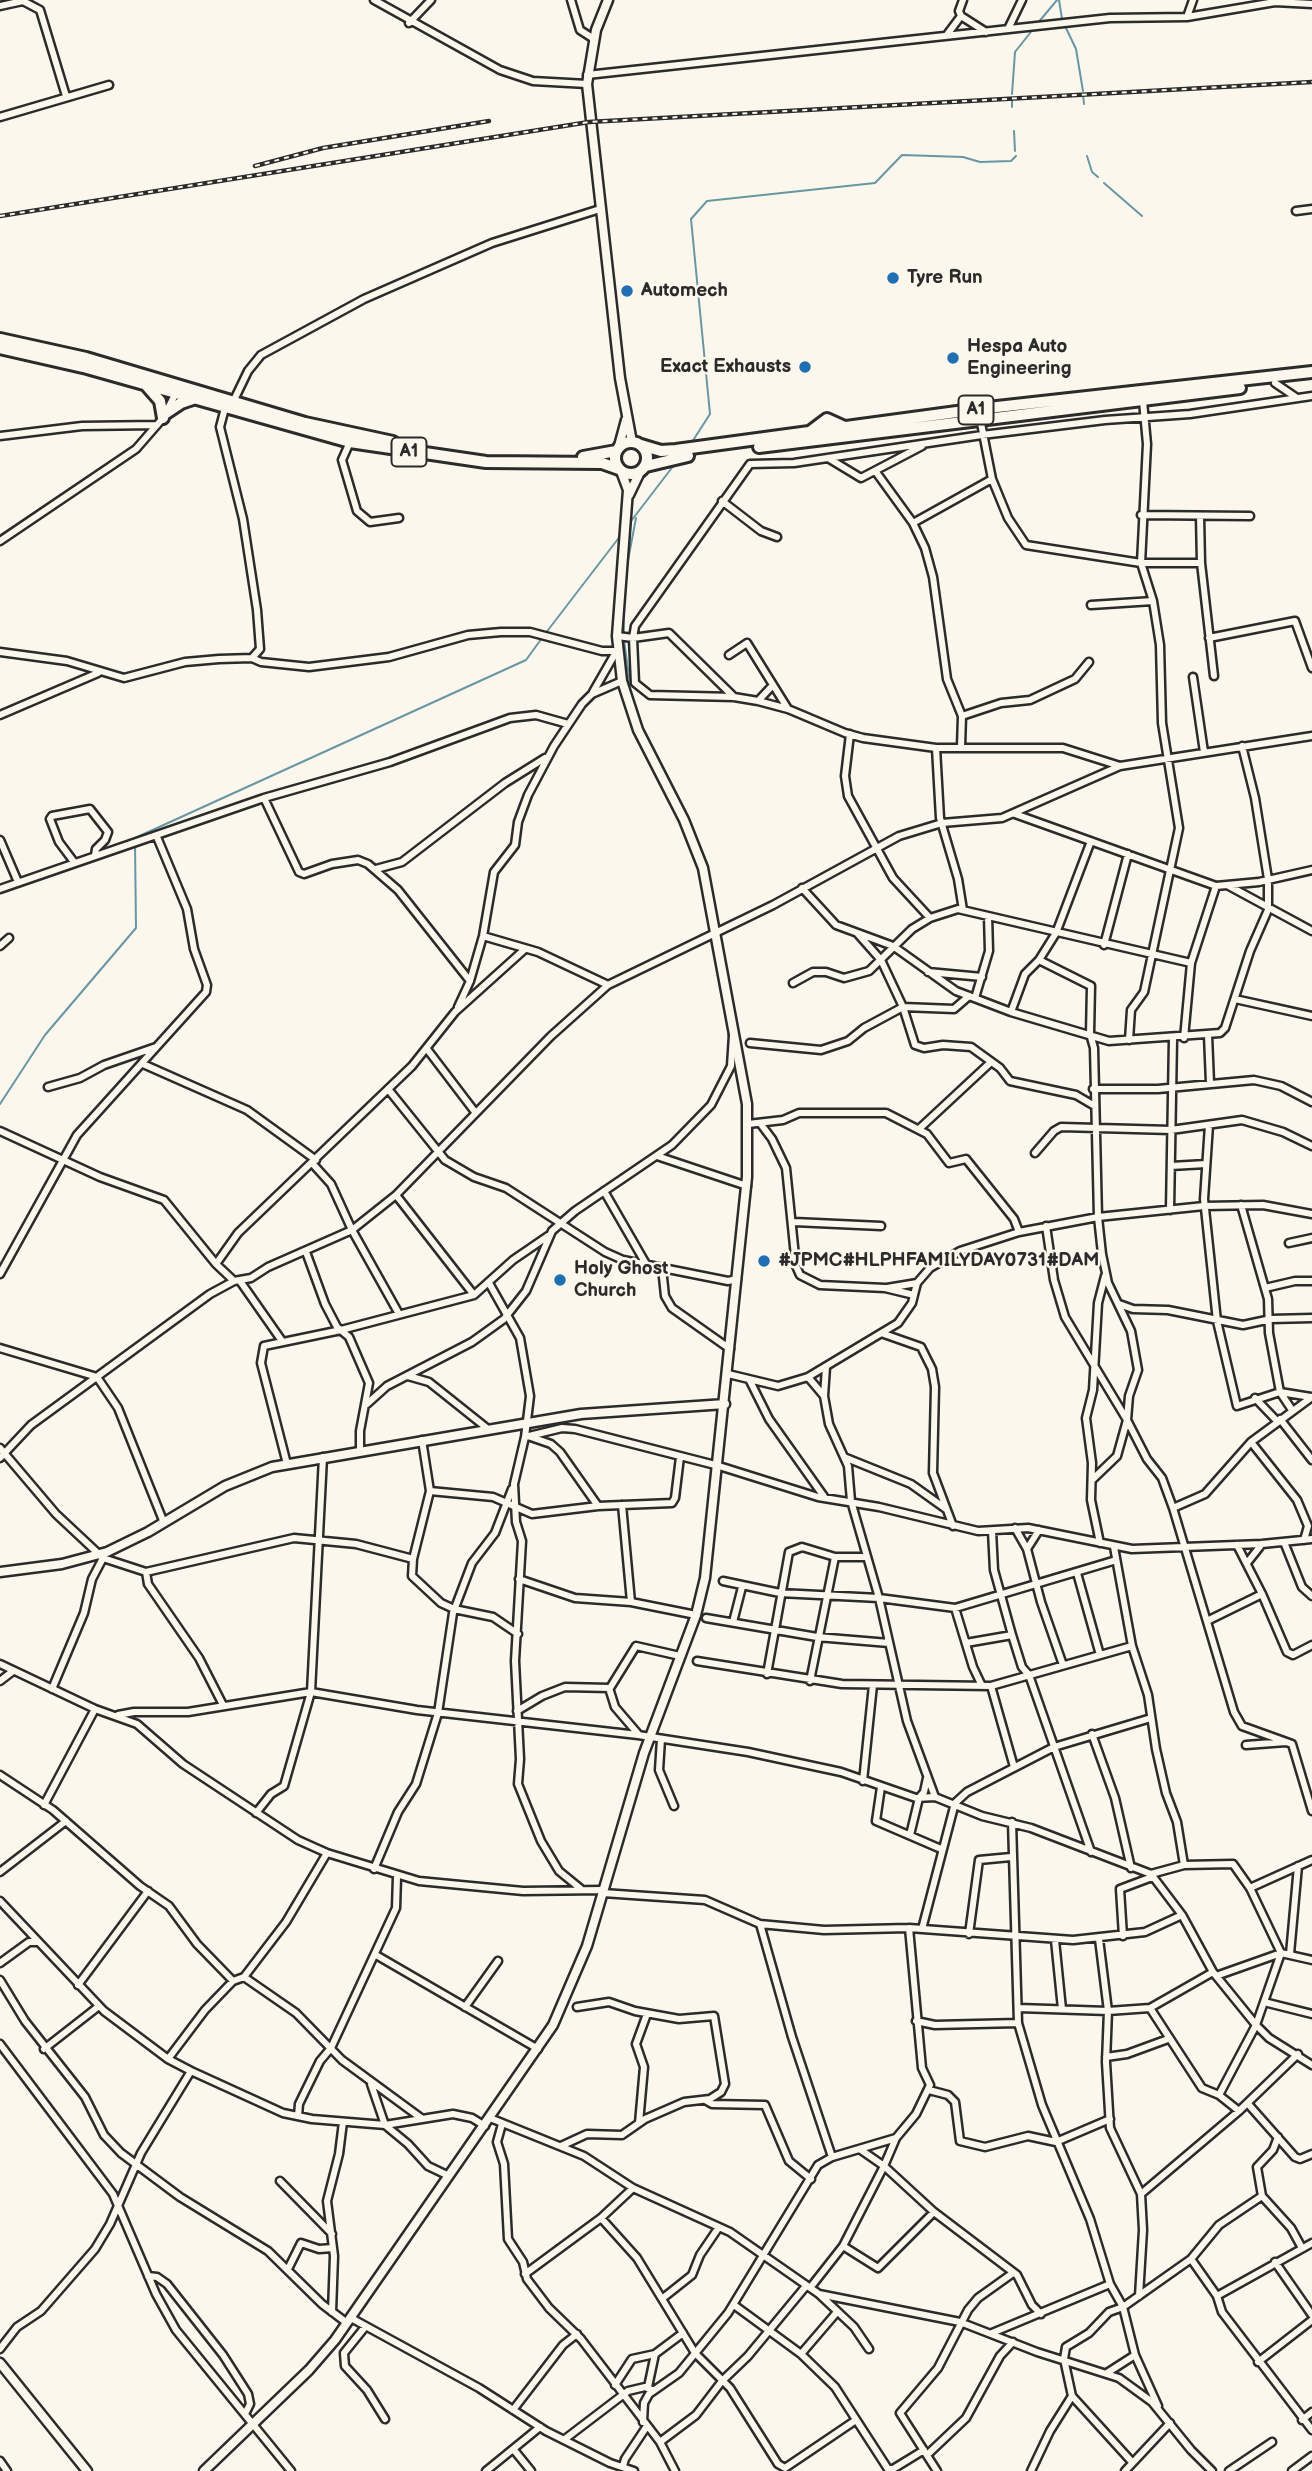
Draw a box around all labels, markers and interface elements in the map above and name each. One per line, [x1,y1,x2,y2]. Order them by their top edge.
place label: Tyre Run [907,267,983,289]
marker: Tyre Run [885,270,901,286]
place label: Automech [641,280,728,302]
marker: Automech [619,283,635,299]
place label: Hespa Auto Engineering [967,336,1071,380]
marker: Hespa Auto Engineering [945,350,961,366]
place label: Exact Exhausts [660,356,791,378]
marker: Exact Exhausts [797,359,813,375]
road number: A1 [958,396,993,424]
road number: A1 [392,438,426,466]
place label: #JPMC#HLPHFAMILYDAY0731#DAM [778,1250,1099,1272]
marker: #JPMC#HLPHFAMILYDAY0731#DAM [756,1253,772,1269]
place label: Holy Ghost Church [574,1258,668,1302]
marker: Holy Ghost Church [552,1272,568,1288]

